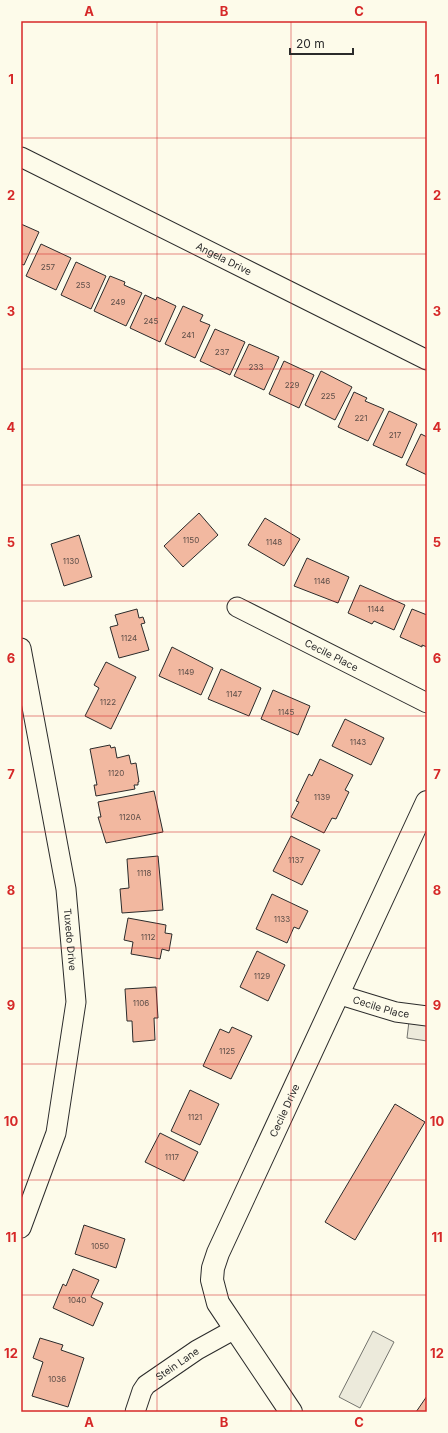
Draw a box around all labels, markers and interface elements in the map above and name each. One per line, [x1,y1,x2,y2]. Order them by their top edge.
text: A [84,3,94,19]
text: B [220,3,229,19]
text: C [354,3,364,19]
scale bar [290,30,353,56]
text: 20 m [296,36,325,51]
text: 1 [8,71,14,87]
text: 1 [434,71,440,87]
text: 2 [7,187,15,203]
text: 2 [433,187,441,203]
street label: Angela Drive [194,240,254,277]
house number: 257 [41,262,56,272]
house number: 253 [76,280,90,290]
house number: 249 [111,297,125,307]
text: 3 [7,303,15,319]
text: 3 [433,303,441,319]
house number: 245 [144,316,159,326]
house number: 241 [181,330,195,340]
house number: 237 [215,347,230,357]
house number: 233 [249,362,263,372]
house number: 229 [285,380,299,390]
house number: 225 [321,391,335,401]
house number: 221 [354,413,368,423]
text: 4 [7,419,16,435]
text: 4 [433,419,442,435]
house number: 217 [389,430,402,440]
text: 5 [7,534,15,550]
text: 5 [433,534,441,550]
house number: 1150 [183,535,199,545]
house number: 1148 [266,537,282,547]
house number: 1130 [63,556,79,566]
house number: 1146 [314,576,330,586]
house number: 1144 [368,604,384,614]
house number: 1124 [121,633,137,643]
street label: Cecile Place [303,636,361,673]
text: 6 [7,650,15,666]
text: 6 [433,650,441,666]
house number: 1149 [178,667,194,677]
house number: 1147 [226,689,243,699]
house number: 1122 [100,697,116,707]
house number: 1145 [278,707,294,717]
house number: 1143 [350,737,366,747]
text: 7 [7,766,15,782]
text: 7 [433,766,441,782]
house number: 1120 [108,768,124,778]
house number: 1139 [314,792,330,802]
house number: 1120A [119,812,141,822]
house number: 1137 [288,855,304,865]
house number: 1118 [137,868,151,878]
text: 8 [7,882,15,898]
text: 8 [433,882,441,898]
street label: Tuxedo Drive [62,908,79,971]
house number: 1133 [274,914,290,924]
house number: 1112 [141,932,155,942]
house number: 1129 [254,971,270,981]
street label: Cecile Place [351,993,410,1020]
text: 9 [7,997,15,1013]
text: 9 [433,997,441,1013]
house number: 1106 [133,998,149,1008]
house number: 1125 [219,1046,235,1056]
street label: Cecile Drive [267,1082,302,1139]
house number: 1121 [188,1112,202,1122]
text: 10 [4,1113,18,1129]
text: 10 [430,1113,444,1129]
house number: 1117 [165,1152,180,1162]
text: 11 [5,1229,17,1245]
text: 11 [431,1229,443,1245]
house number: 1050 [91,1241,109,1251]
house number: 1040 [68,1295,86,1305]
text: 12 [4,1345,18,1361]
street label: Stein Lane [153,1345,201,1383]
text: 12 [430,1345,444,1361]
house number: 1036 [48,1374,66,1384]
text: A [84,1414,94,1430]
text: B [220,1414,229,1430]
text: C [354,1414,364,1430]

